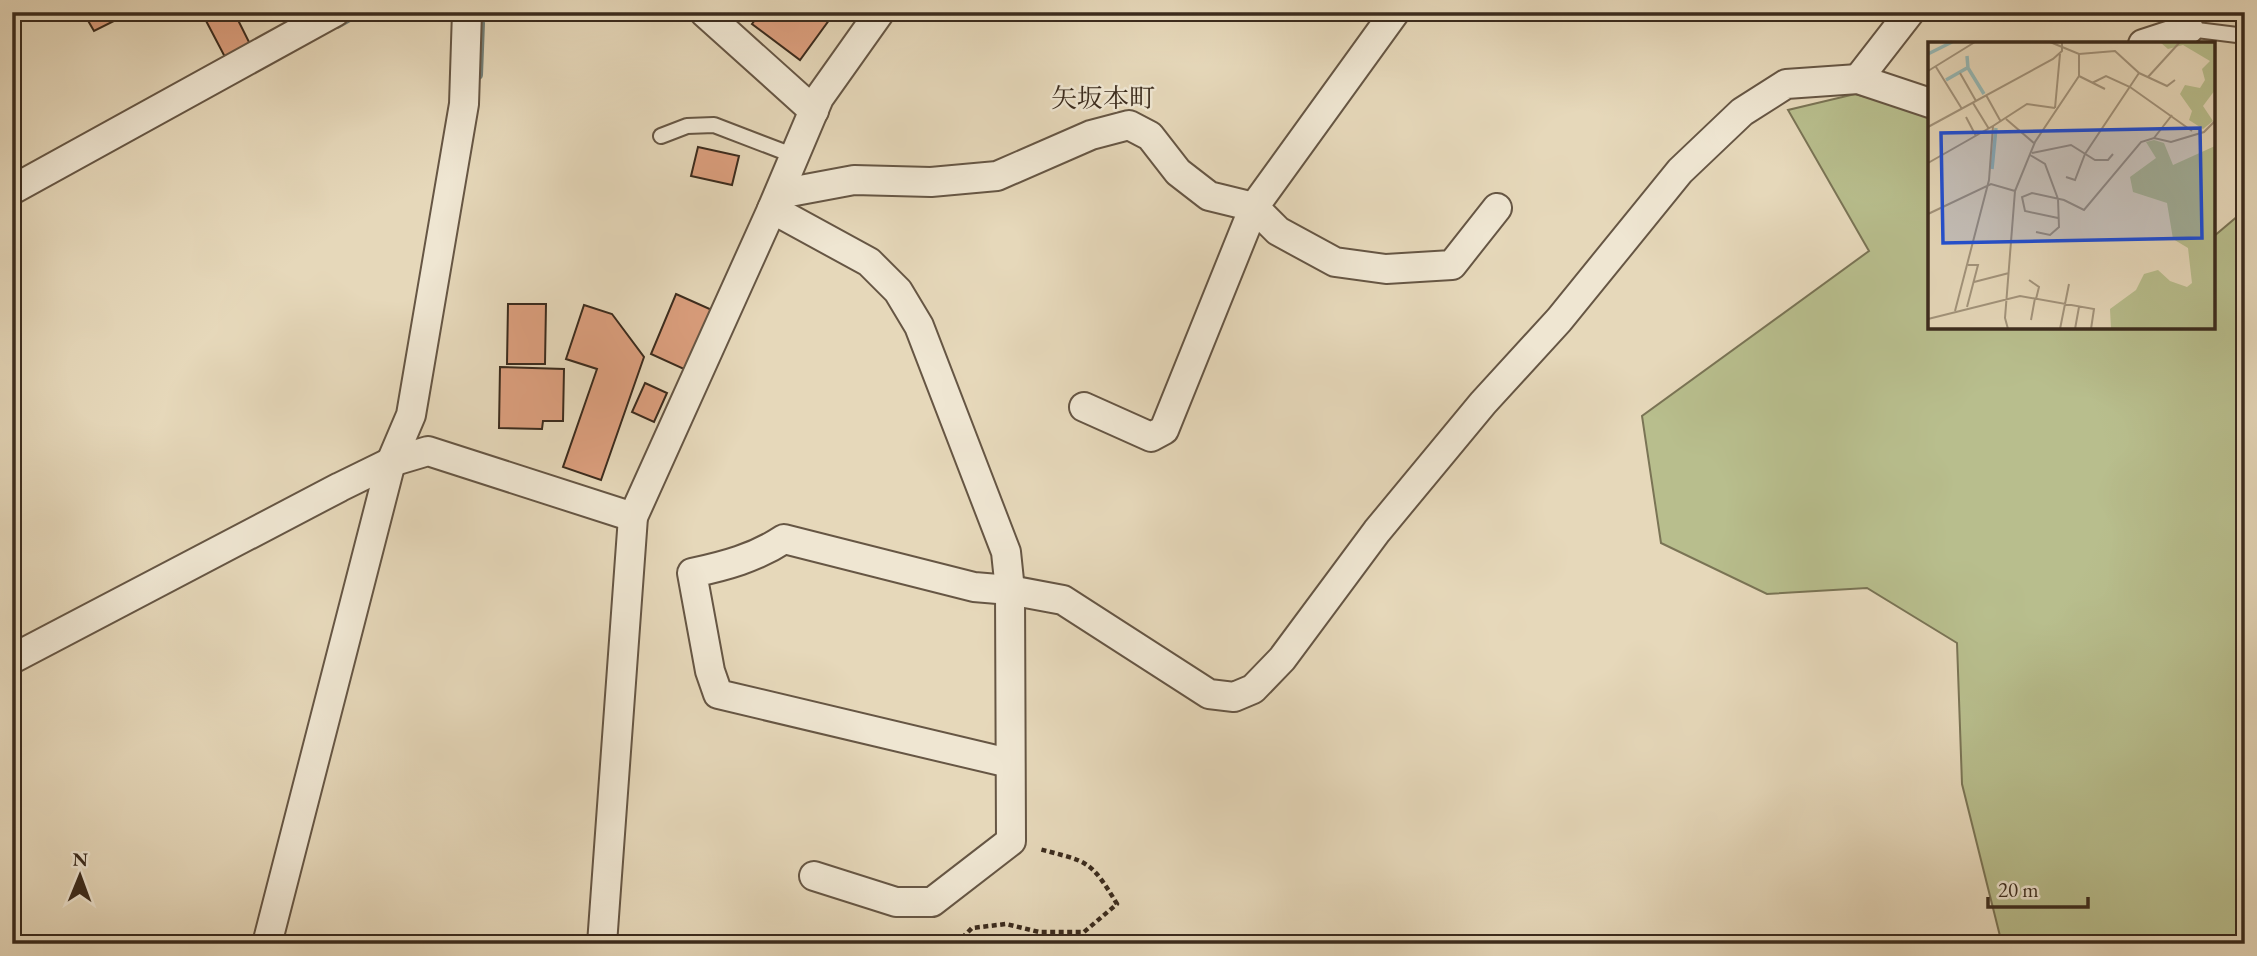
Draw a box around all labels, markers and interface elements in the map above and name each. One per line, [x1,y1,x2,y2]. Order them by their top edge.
inset map [1928,42,2215,329]
district label: 矢坂本町 [1051,81,1155,115]
north arrow [46,841,116,911]
text: N [72,847,89,872]
scale bar [1988,865,2087,909]
text: 20 m [1998,876,2039,903]

